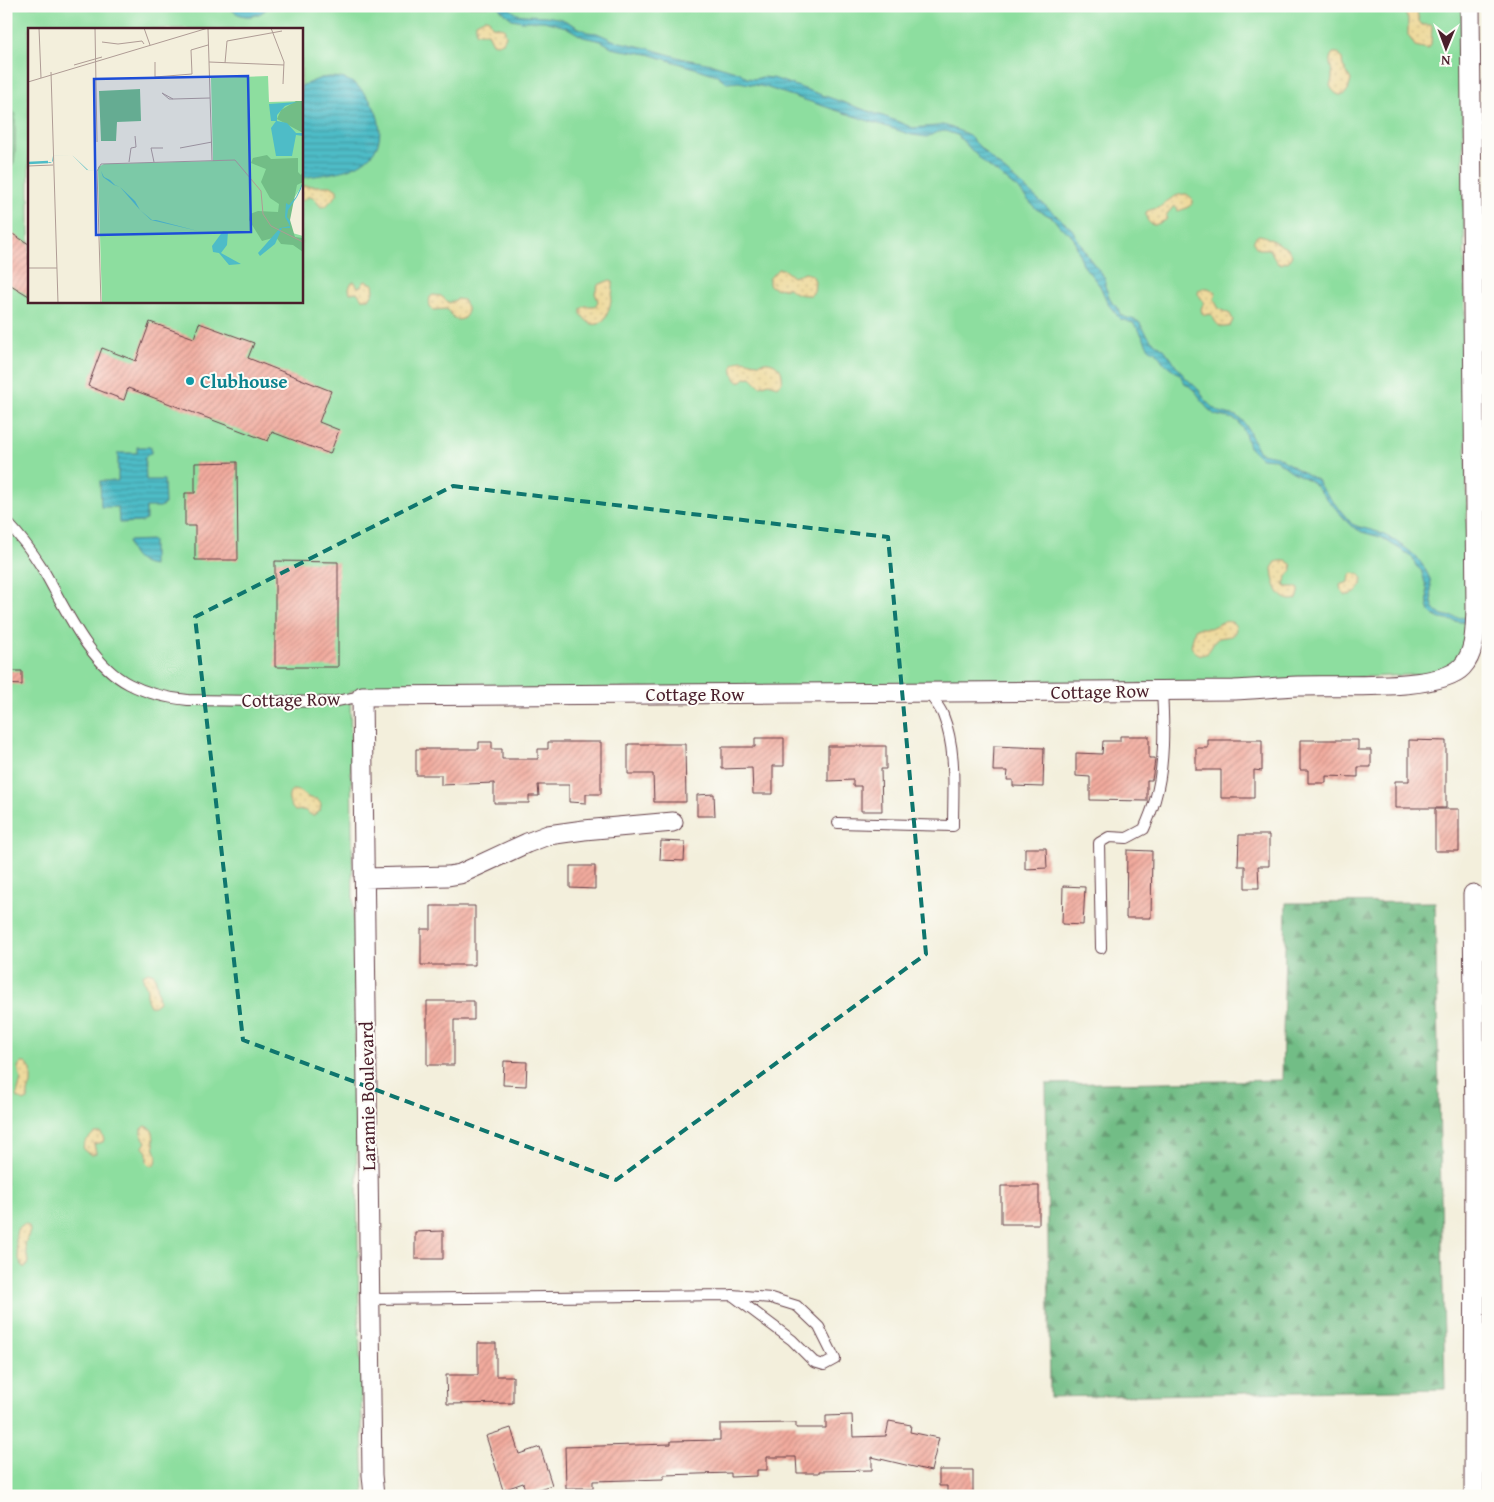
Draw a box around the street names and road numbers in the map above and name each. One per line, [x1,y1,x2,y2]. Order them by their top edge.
street label: Cottage Row [1050,676,1150,706]
street label: Cottage Row [646,680,745,708]
street label: Cottage Row [241,684,341,714]
street label: Laramie Boulevard [352,1020,382,1171]

